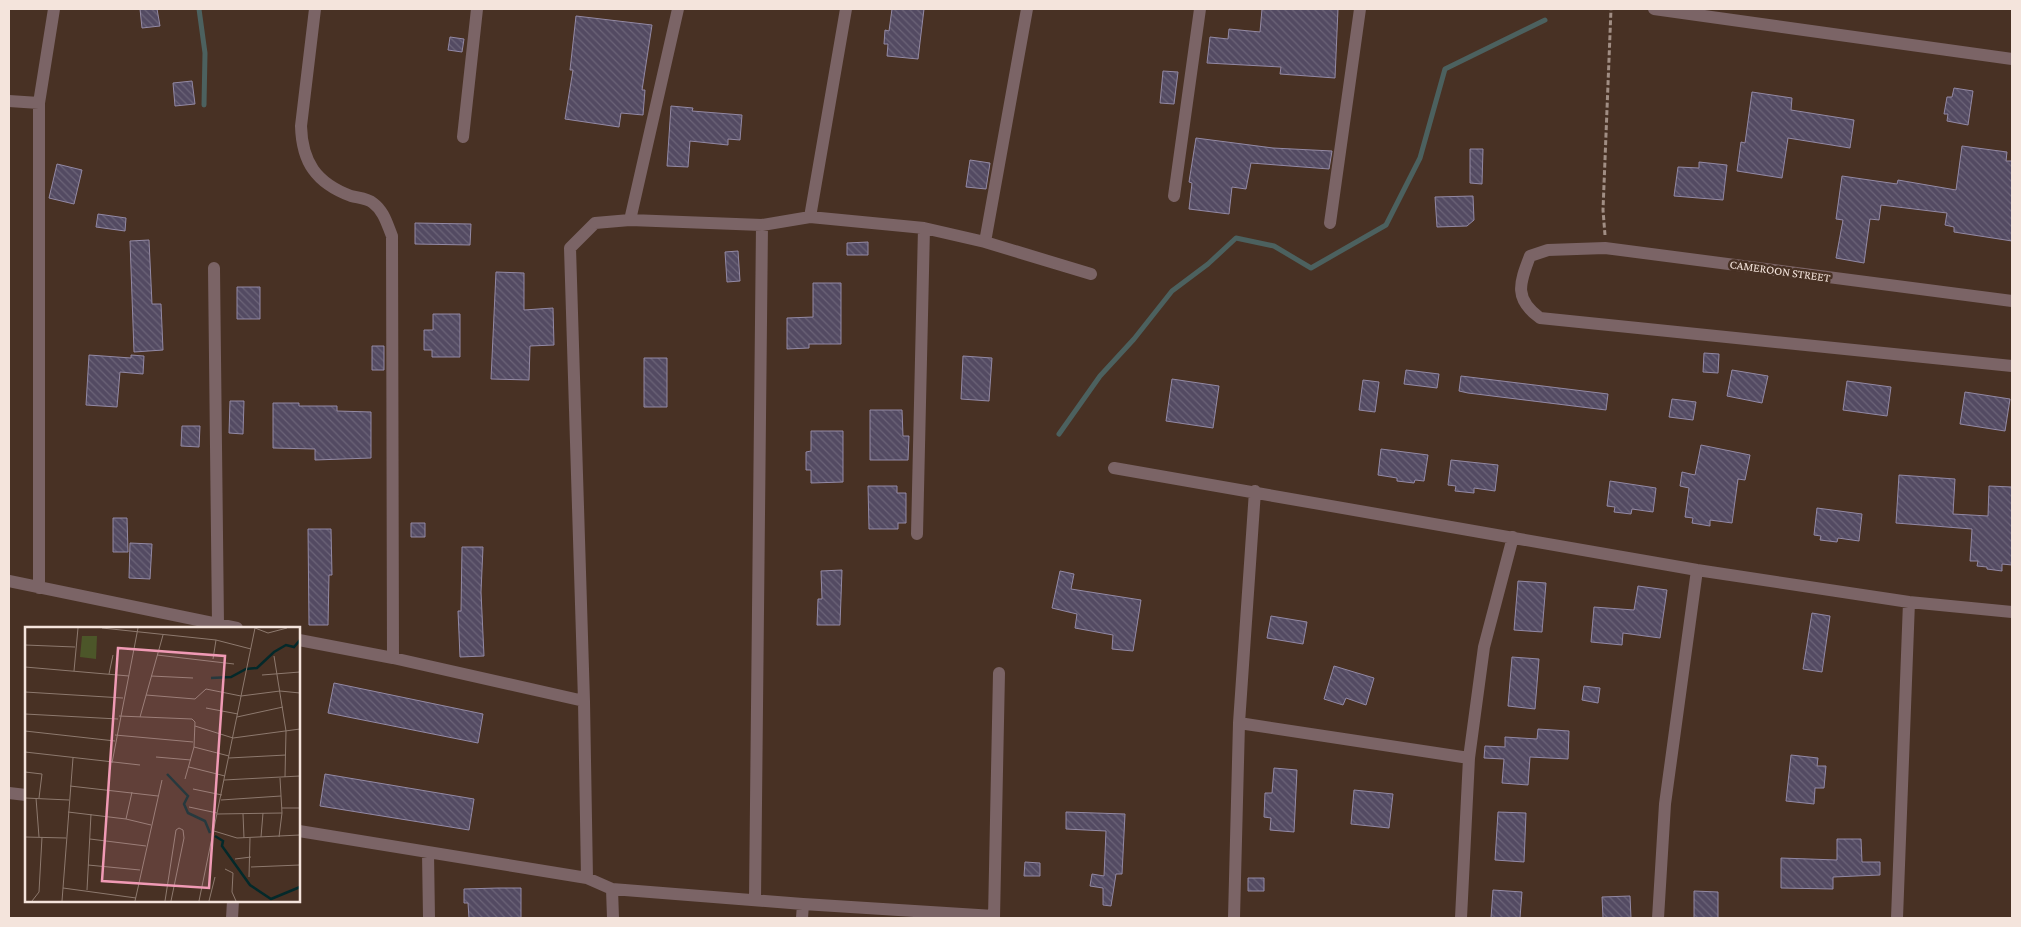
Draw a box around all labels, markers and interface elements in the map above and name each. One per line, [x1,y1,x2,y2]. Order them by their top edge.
street label: CAMEROON STREET [1729,257,1832,285]
inset map [25,627,300,902]

